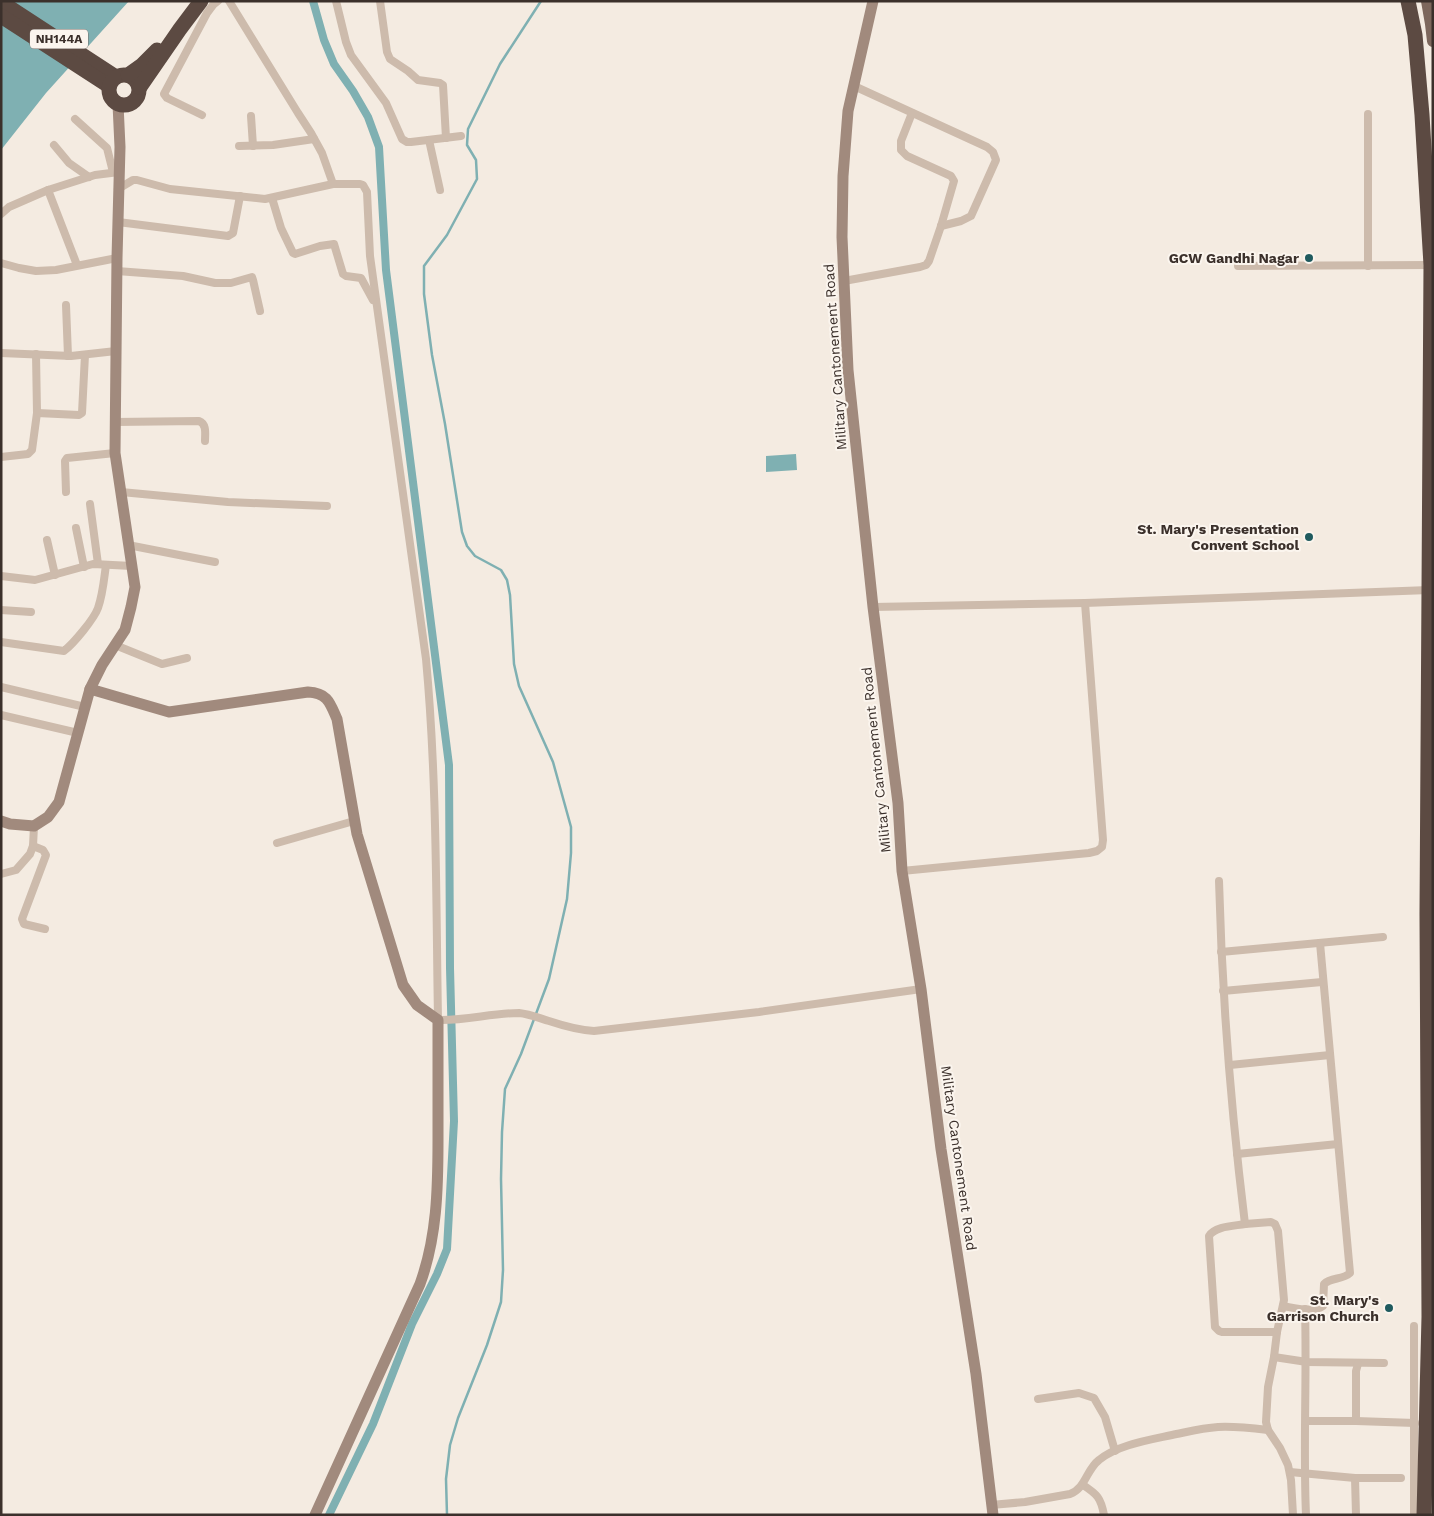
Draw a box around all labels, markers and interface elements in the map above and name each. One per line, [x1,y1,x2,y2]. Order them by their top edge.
road number: NH144A [30,30,88,48]
place label: GCW Gandhi Nagar [1169,250,1299,266]
marker: GCW Gandhi Nagar [1303,252,1315,264]
street label: Military Cantonement Road [821,263,849,451]
place label: St. Mary's Presentation Convent School [1137,521,1299,553]
marker: St. Mary's Presentation Convent School [1303,531,1315,543]
street label: Military Cantonement Road [858,666,894,854]
street label: Military Cantonement Road [938,1064,980,1252]
place label: St. Mary's Garrison Church [1267,1292,1380,1324]
marker: St. Mary's Garrison Church [1383,1302,1395,1314]

